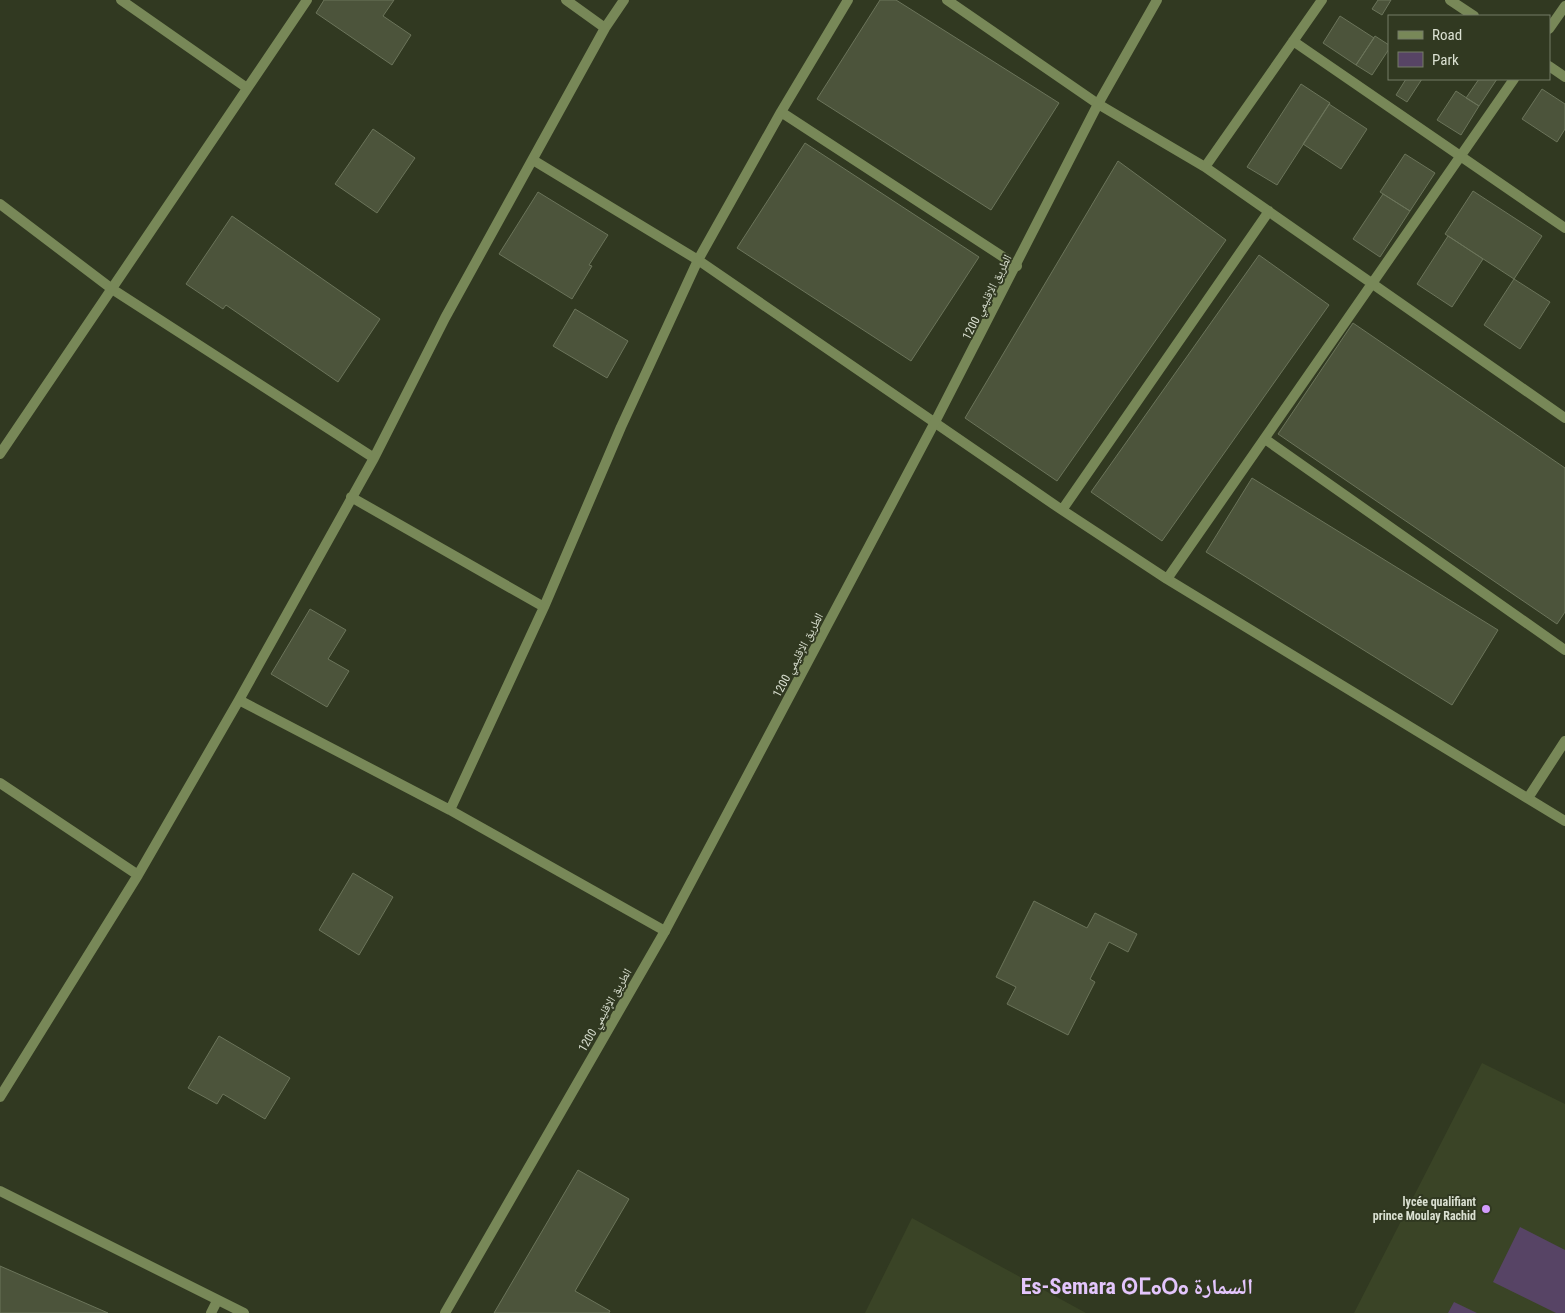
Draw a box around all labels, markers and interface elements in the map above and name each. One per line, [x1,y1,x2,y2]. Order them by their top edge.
legend [1388,15,1550,80]
text: Road [1432,26,1462,44]
text: Park [1432,51,1459,69]
street label: الطريق الإقليمي 1200 [960,252,1017,343]
street label: الطريق الإقليمي 1200 [770,610,829,701]
street label: الطريق الإقليمي 1200 [576,966,637,1055]
place label: lycée qualifiant prince Moulay Rachid [1373,1195,1476,1223]
marker: lycée qualifiant prince Moulay Rachid [1480,1203,1492,1215]
district label: Es-Semara ⵙⵎⴰⵔⴰ السمارة [1021,1274,1253,1299]

